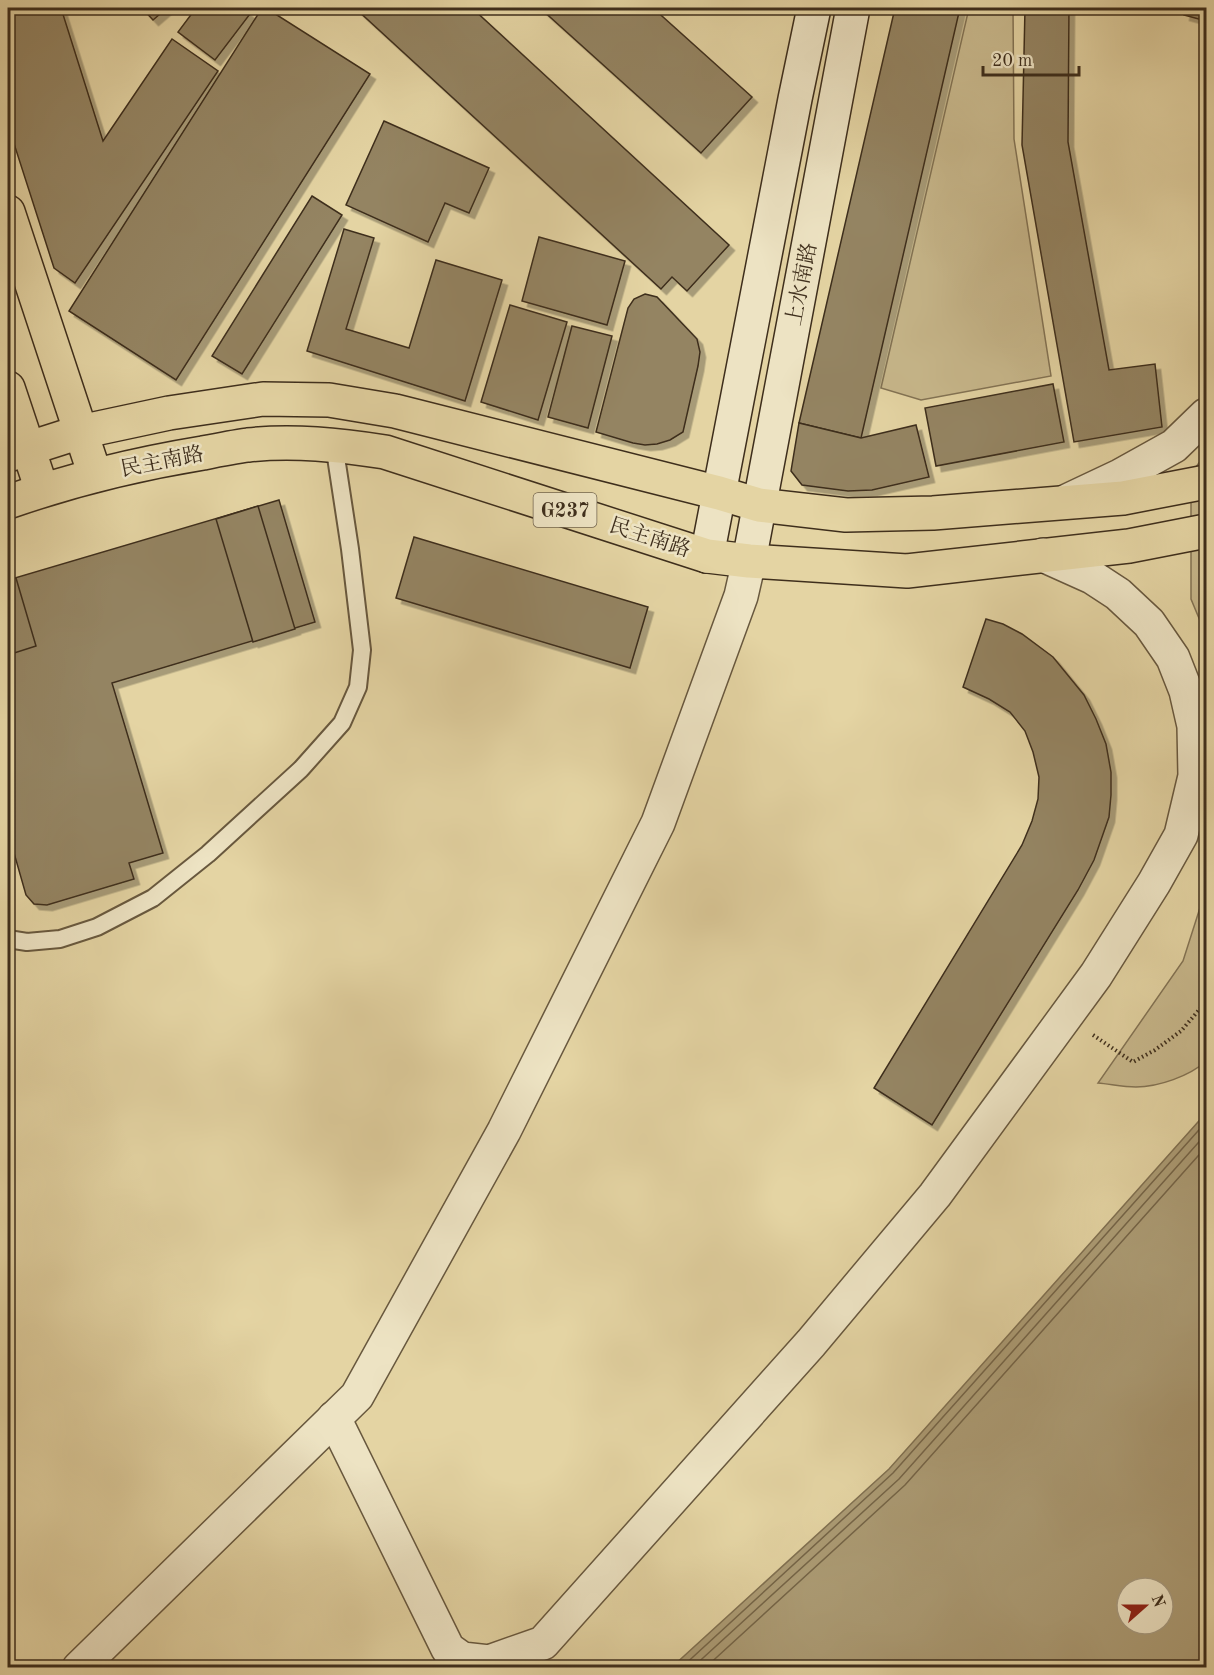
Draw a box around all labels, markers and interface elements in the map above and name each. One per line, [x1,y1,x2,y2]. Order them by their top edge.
scale bar [983,39,1079,77]
text: 20 m [992,52,1032,70]
street label: 上水南路 [782,241,821,328]
street label: 民主南路 [119,442,206,481]
road number: G237 [534,493,596,527]
street label: 民主南路 [606,514,693,561]
north arrow [1115,1576,1175,1636]
text: N [1147,1593,1167,1611]

